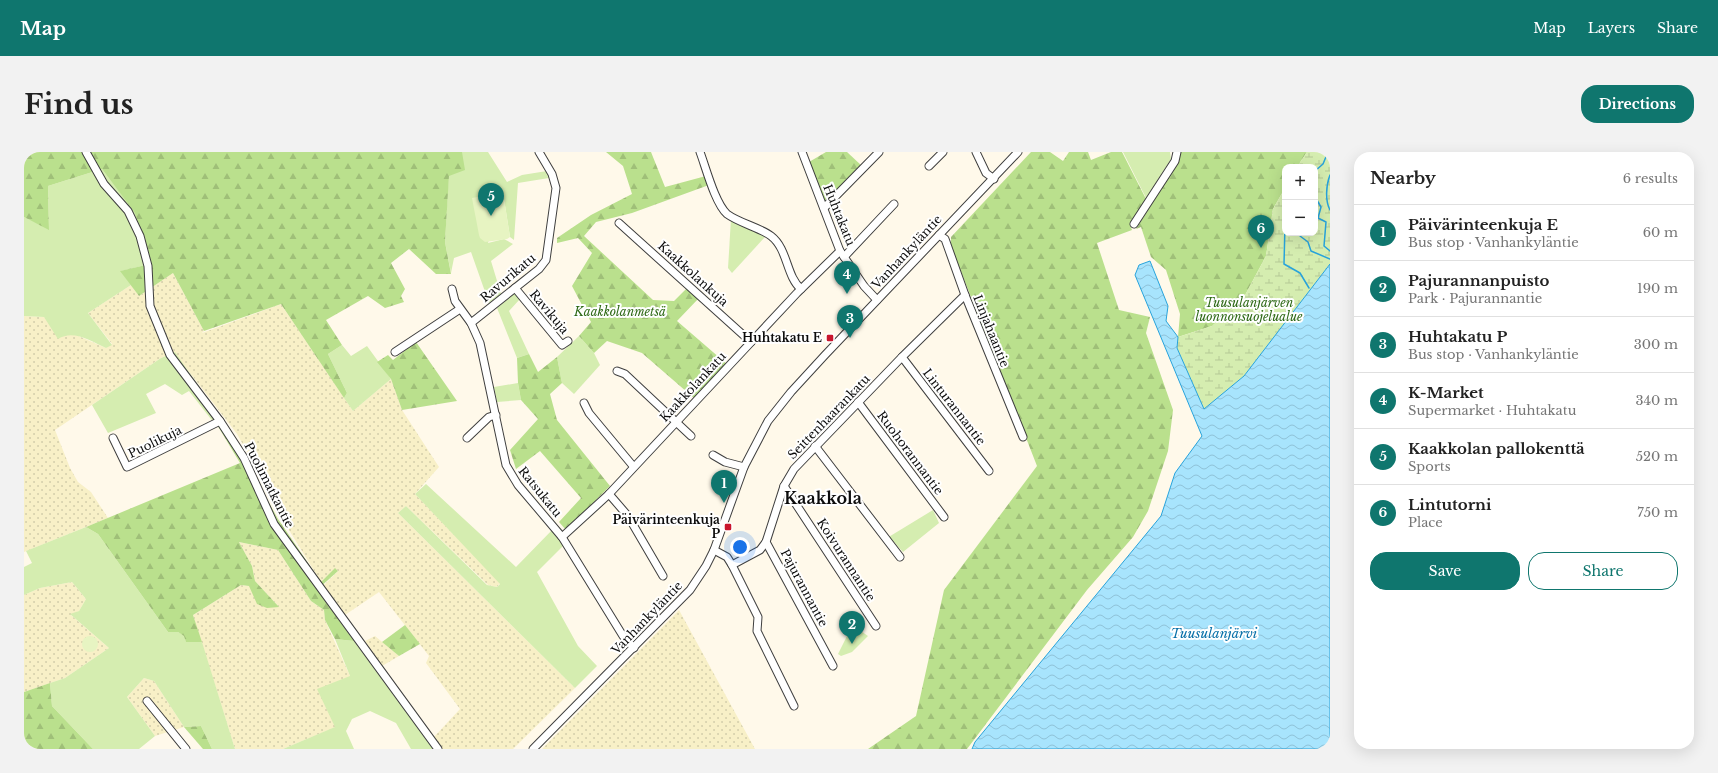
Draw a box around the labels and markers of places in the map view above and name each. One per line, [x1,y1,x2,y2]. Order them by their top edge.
pin: 5 [478,183,504,216]
pin: 6 [1248,215,1274,248]
pin: 4 [834,261,860,294]
pin: 3 [837,305,863,338]
place label: Huhtakatu E [742,330,822,345]
marker: Huhtakatu E [825,333,835,343]
pin: 1 [711,470,737,503]
place label: Päivärinteenkuja P [612,512,720,541]
marker: Päivärinteenkuja P [723,522,733,532]
pin: 2 [839,611,865,644]

